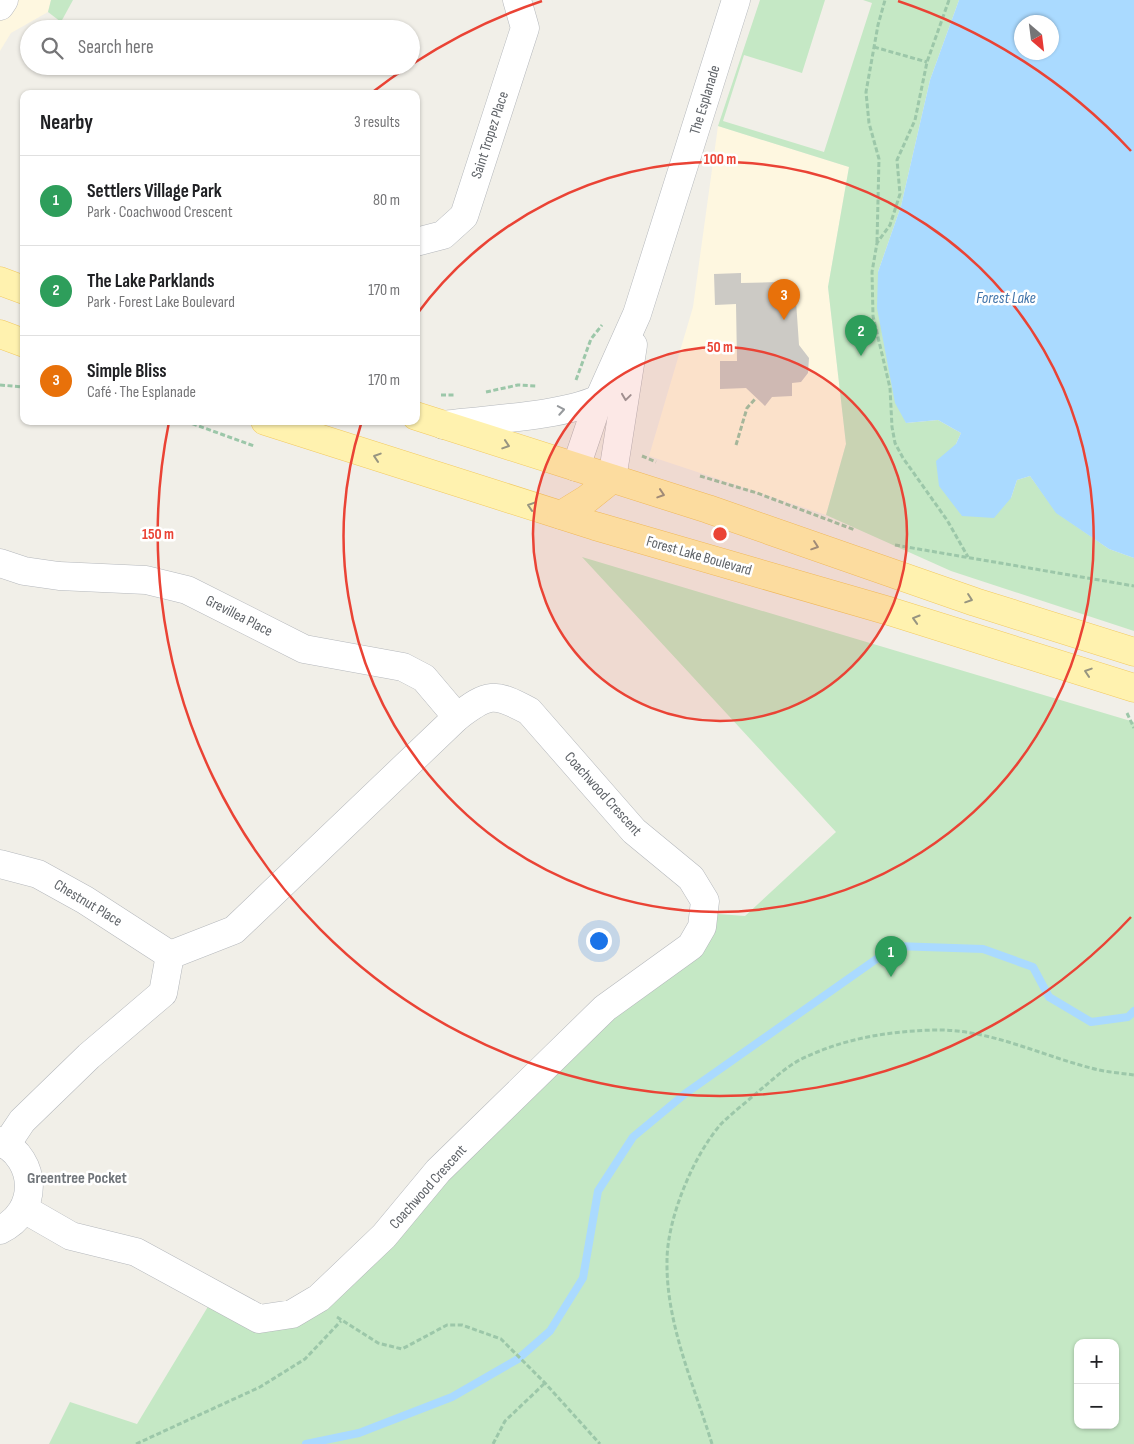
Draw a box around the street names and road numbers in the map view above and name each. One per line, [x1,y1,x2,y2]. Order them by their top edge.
street label: The Esplanade [685,63,725,137]
street label: Saint Tropez Place [467,89,513,181]
street label: Forest Lake Boulevard [644,532,754,580]
street label: Grevillea Place [202,591,276,641]
street label: Coachwood Crescent [560,748,646,840]
street label: Chestnut Place [50,875,126,931]
street label: Coachwood Crescent [385,1141,471,1233]

